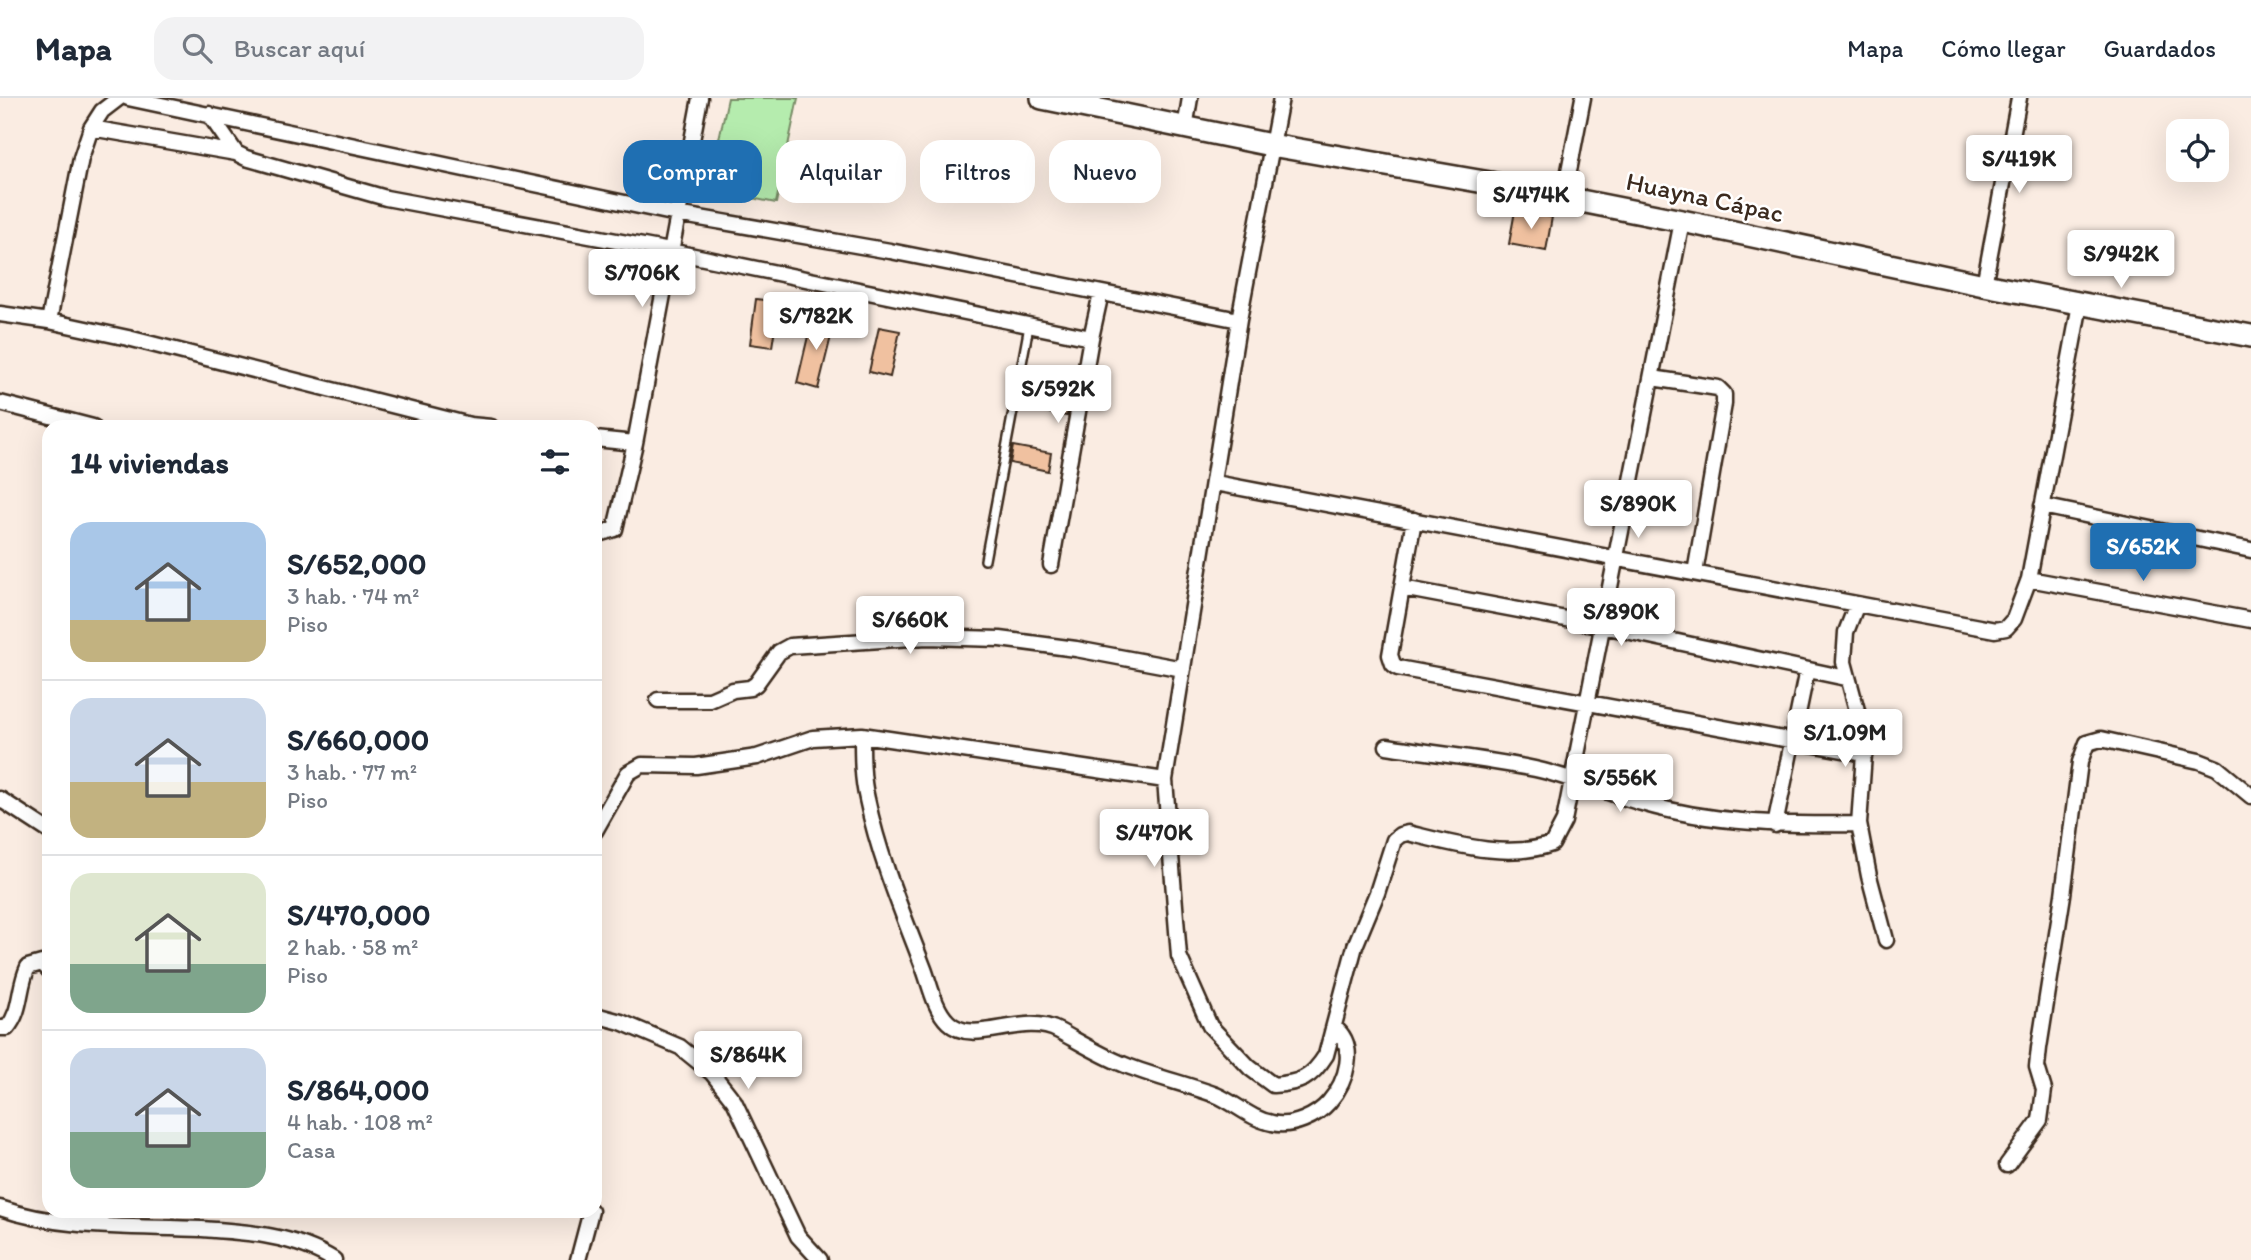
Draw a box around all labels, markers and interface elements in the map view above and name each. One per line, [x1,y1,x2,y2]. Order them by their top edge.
search box [154,17,644,80]
text: Mapa [35,29,112,68]
icon: search [178,29,216,67]
text: Buscar aquí [234,32,365,64]
text: Mapa [1847,34,1903,63]
text: Cómo llegar [1941,34,2066,63]
text: Guardados [2104,34,2216,63]
map controls [2166,119,2229,182]
button: locate [2166,119,2229,182]
pin: S/419K [1962,136,2076,195]
chip: Comprar [623,140,762,203]
chip: Alquilar [776,140,906,203]
chip: Filtros [920,140,1035,203]
chip: Nuevo [1049,140,1161,203]
text: S/419K [1982,144,2056,172]
street label: Huayna Cápac [1623,165,1787,229]
pin: S/474K [1474,172,1588,231]
text: S/474K [1493,180,1569,208]
pin: S/942K [2064,230,2178,290]
text: S/942K [2083,239,2159,267]
pin: S/706K [585,250,699,309]
text: S/706K [604,258,680,286]
pin: S/782K [759,292,873,352]
text: S/782K [779,301,853,329]
pin: S/592K [1001,366,1115,425]
text: S/592K [1021,374,1095,402]
icon: filters [536,443,574,481]
text: 14 viviendas [70,444,229,481]
pin: S/890K [1581,480,1695,540]
text: S/890K [1600,489,1676,517]
pin: S/652K [2086,524,2200,583]
text: S/652K [2106,532,2180,560]
text: S/652,000 [287,545,426,582]
icon: home [126,550,210,634]
text: 3 hab. · 74 m² [287,582,419,610]
pin: S/890K [1564,588,1678,648]
pin: S/660K [853,596,967,656]
text: S/890K [1583,597,1659,625]
text: S/660K [872,605,948,633]
text: Piso [287,610,328,638]
pin: S/1.09M [1780,710,1910,769]
text: S/1.09M [1803,718,1887,746]
text: S/660,000 [287,721,429,758]
icon: home [126,726,210,810]
pin: S/556K [1563,754,1677,814]
text: 3 hab. · 77 m² [287,758,417,786]
text: S/556K [1583,763,1657,791]
text: Piso [287,786,328,814]
pin: S/470K [1097,810,1211,869]
text: S/470K [1116,818,1192,846]
text: S/470,000 [287,896,430,933]
icon: home [126,901,210,985]
text: 2 hab. · 58 m² [287,933,419,961]
text: Piso [287,961,328,989]
pin: S/864K [691,1032,805,1091]
text: S/864K [710,1040,786,1068]
text: S/864,000 [287,1071,429,1108]
icon: home [126,1076,210,1160]
text: 4 hab. · 108 m² [287,1108,433,1136]
text: Casa [287,1136,335,1164]

